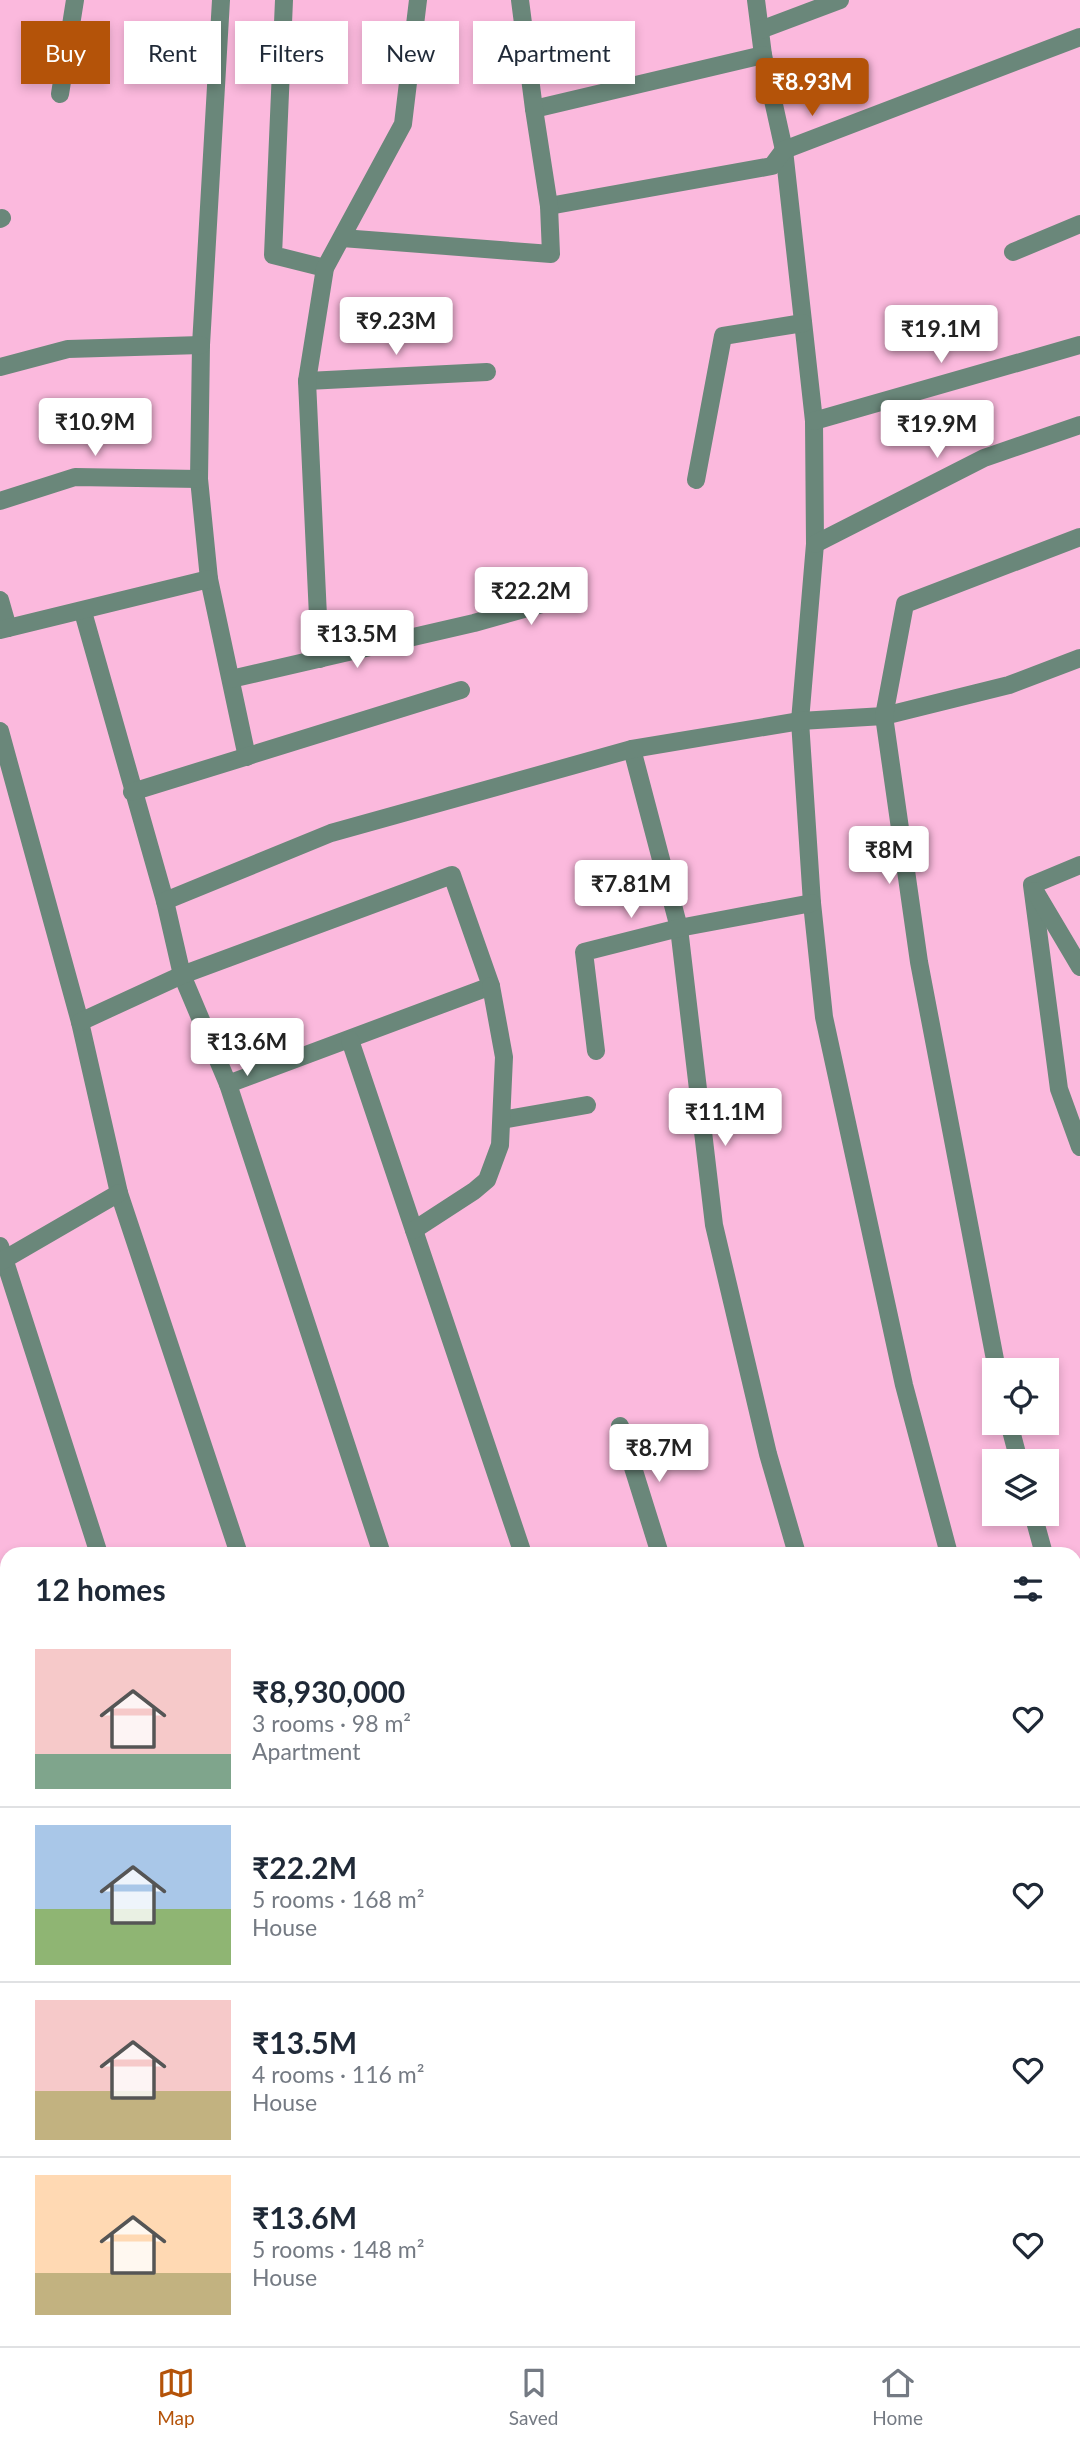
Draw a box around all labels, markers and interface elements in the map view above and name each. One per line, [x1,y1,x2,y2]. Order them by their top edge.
chip: Buy [21,21,110,84]
chip: Rent [124,21,221,84]
chip: Filters [235,21,348,84]
chip: New [362,21,459,84]
chip: Apartment [473,21,635,84]
pin: ₹8.93M [755,58,869,118]
text: ₹8.93M [772,67,852,95]
pin: ₹9.23M [339,298,453,357]
text: ₹9.23M [356,306,436,334]
pin: ₹19.1M [884,306,998,365]
text: ₹19.1M [901,314,981,342]
pin: ₹10.9M [38,398,152,458]
pin: ₹19.9M [880,400,994,460]
text: ₹10.9M [55,407,135,435]
text: ₹19.9M [897,409,977,437]
pin: ₹22.2M [474,568,588,627]
text: ₹22.2M [491,576,571,604]
pin: ₹13.5M [300,610,414,670]
text: ₹13.5M [317,619,397,647]
pin: ₹8M [855,826,923,886]
text: ₹8M [865,835,913,863]
pin: ₹7.81M [574,860,688,920]
text: ₹7.81M [591,869,671,897]
pin: ₹13.6M [190,1018,304,1078]
text: ₹13.6M [207,1027,287,1055]
pin: ₹11.1M [668,1088,782,1148]
text: ₹11.1M [685,1097,765,1125]
map controls [982,1358,1059,1526]
button: locate [982,1358,1059,1435]
pin: ₹8.7M [610,1424,708,1484]
text: ₹8.7M [625,1433,693,1461]
button: layers [982,1449,1059,1526]
icon: filters [1009,1570,1047,1608]
text: 12 homes [35,1571,166,1607]
text: ₹8,930,000 [252,1673,405,1709]
icon: home [91,1677,175,1761]
icon: heart [1009,1700,1047,1738]
text: 3 rooms · 98 m² [252,1709,411,1737]
text: Apartment [252,1737,360,1765]
text: ₹22.2M [252,1849,357,1885]
icon: home [91,1853,175,1937]
icon: heart [1009,1876,1047,1914]
text: 5 rooms · 168 m² [252,1885,424,1913]
text: House [252,1913,317,1941]
text: ₹13.5M [252,2024,357,2060]
icon: home [91,2028,175,2112]
icon: heart [1009,2051,1047,2089]
text: 4 rooms · 116 m² [252,2060,424,2088]
text: House [252,2088,317,2116]
text: ₹13.6M [252,2199,357,2235]
icon: home [91,2203,175,2287]
icon: heart [1009,2226,1047,2264]
text: 5 rooms · 148 m² [252,2235,424,2263]
text: House [252,2263,317,2291]
tab: Map [157,2364,195,2429]
tab: Saved [509,2364,558,2429]
tab: Home [872,2364,923,2429]

